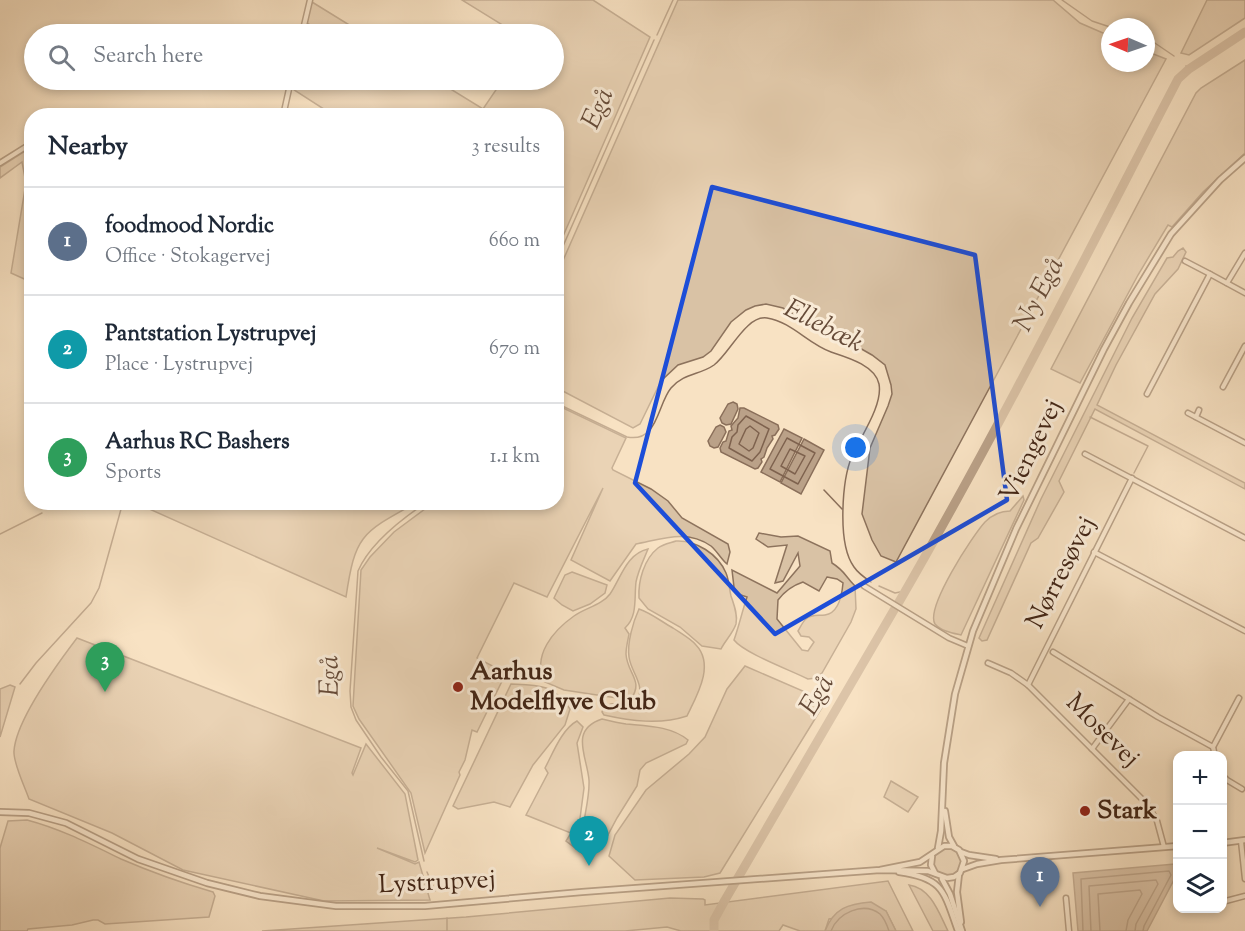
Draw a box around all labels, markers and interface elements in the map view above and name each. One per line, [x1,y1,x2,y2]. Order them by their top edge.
north arrow [1101,18,1155,72]
search box [24,24,564,90]
icon: search [45,41,78,74]
text: Search here [93,41,203,73]
water label: Egå [573,82,625,136]
text: Nearby [48,129,128,166]
text: 3 results [471,133,540,162]
text: foodmood Nordic [105,211,274,243]
text: 1 [64,227,71,256]
text: 660 m [489,227,540,256]
text: Office · Stokagervej [105,243,271,272]
water label: Ny Egå [1005,251,1075,339]
water label: Ellebæk [776,290,870,364]
text: Pantstation Lystrupvej [105,319,316,351]
text: 2 [63,335,72,364]
text: 670 m [489,335,540,364]
text: Place · Lystrupvej [105,351,253,380]
street label: Viengevej [991,393,1073,509]
text: Aarhus RC Bashers [105,427,290,459]
your location [841,433,870,462]
text: 3 [63,443,72,472]
text: 1.1 km [490,443,540,472]
text: Sports [105,459,161,488]
street label: Nørresøvej [1018,510,1106,636]
pin: 3 [86,642,124,692]
place label: Aarhus Modelflyve Club [470,654,656,721]
water label: Egå [311,655,351,697]
water label: Egå [791,668,845,724]
marker: Aarhus Modelflyve Club [451,680,465,694]
street label: Mosevej [1057,686,1147,776]
map controls [1173,751,1227,913]
button: + [1173,751,1227,805]
place label: Stark [1097,793,1158,830]
marker: Stark [1078,804,1092,818]
button: − [1173,805,1227,859]
pin: 2 [570,816,608,866]
pin: 1 [1020,858,1060,907]
button: layers [1173,859,1227,913]
street label: Lystrupvej [377,861,497,905]

